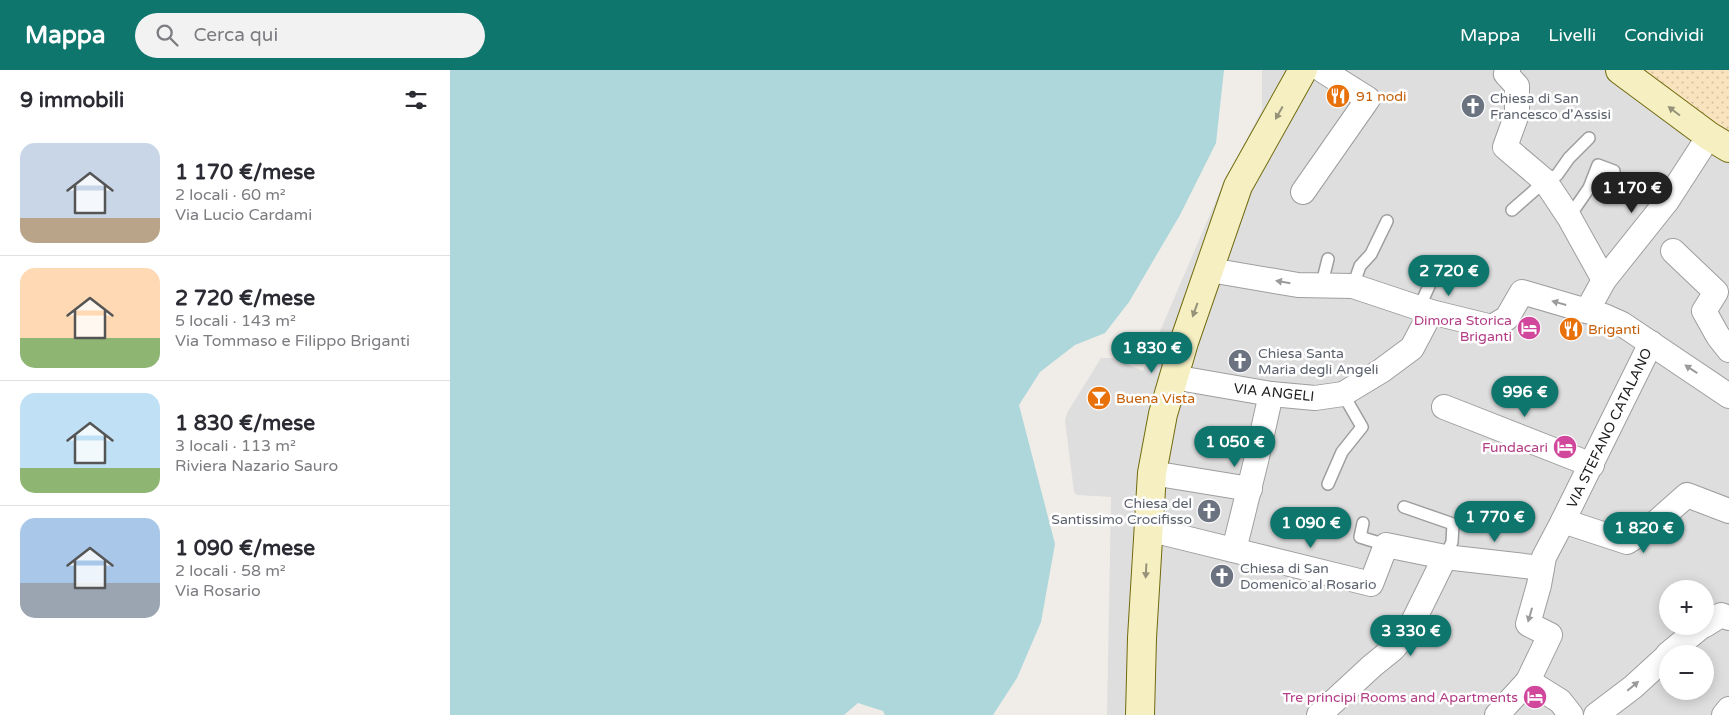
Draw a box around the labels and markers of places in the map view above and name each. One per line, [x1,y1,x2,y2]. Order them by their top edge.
restaurant icon: 91 nodi [1325,83,1351,109]
place label: 91 nodi [1356,88,1407,105]
place label: Chiesa di San Francesco d'Assisi [1490,90,1611,123]
church icon: Chiesa di San Francesco d'Assisi [1460,93,1486,119]
pin: 1 170 € [1586,172,1678,214]
pin: 2 720 € [1403,254,1495,297]
place label: Dimora Storica Briganti [1414,312,1512,345]
hotel icon: Dimora Storica Briganti [1516,315,1542,341]
restaurant icon: Briganti [1558,316,1584,342]
place label: Briganti [1588,321,1640,338]
pin: 1 830 € [1106,332,1198,374]
place label: Chiesa Santa Maria degli Angeli [1258,345,1379,378]
church icon: Chiesa Santa Maria degli Angeli [1227,348,1253,374]
pin: 996 € [1490,376,1560,418]
bar icon: Buena Vista [1086,385,1112,411]
place label: Buena Vista [1116,390,1195,407]
pin: 1 050 € [1189,426,1281,468]
hotel icon: Fundacari [1552,434,1578,460]
place label: Fundacari [1482,439,1548,456]
place label: Chiesa del Santissimo Crocifisso [1051,495,1192,528]
church icon: Chiesa del Santissimo Crocifisso [1196,498,1222,524]
pin: 1 770 € [1449,500,1541,543]
pin: 1 090 € [1265,506,1357,549]
pin: 1 820 € [1598,512,1690,554]
place label: Chiesa di San Domenico al Rosario [1240,560,1377,593]
church icon: Chiesa di San Domenico al Rosario [1209,563,1235,589]
pin: 3 330 € [1365,614,1457,657]
hotel icon: Tre principi Rooms and Apartments [1522,684,1548,710]
place label: Tre principi Rooms and Apartments [1282,689,1518,706]

